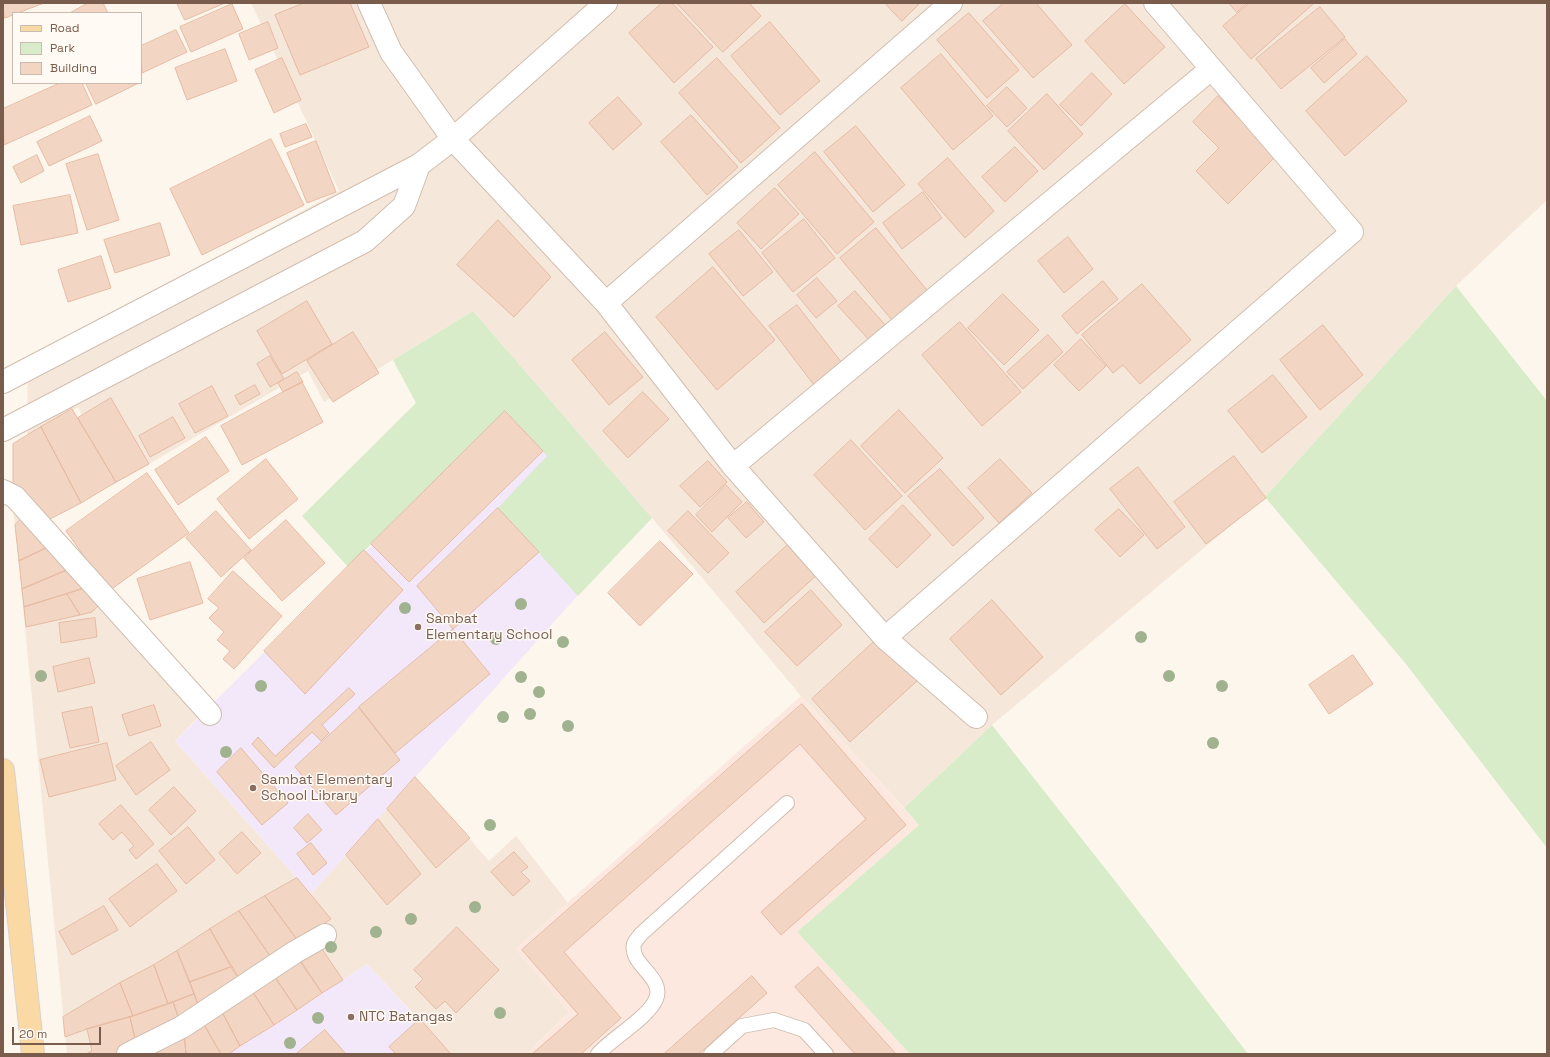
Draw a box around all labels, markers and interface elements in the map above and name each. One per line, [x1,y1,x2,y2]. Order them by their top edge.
legend [12,12,142,84]
text: Road [50,20,79,36]
text: Park [50,40,75,56]
text: Building [50,60,97,76]
place label: Sambat Elementary School [426,611,552,644]
marker: Sambat Elementary School [413,622,423,632]
place label: Sambat Elementary School Library [261,772,393,804]
marker: Sambat Elementary School Library [248,783,258,793]
place label: NTC Batangas [359,1009,453,1025]
marker: NTC Batangas [346,1012,356,1022]
scale bar [14,1019,103,1045]
text: 20 m [19,1026,47,1042]

